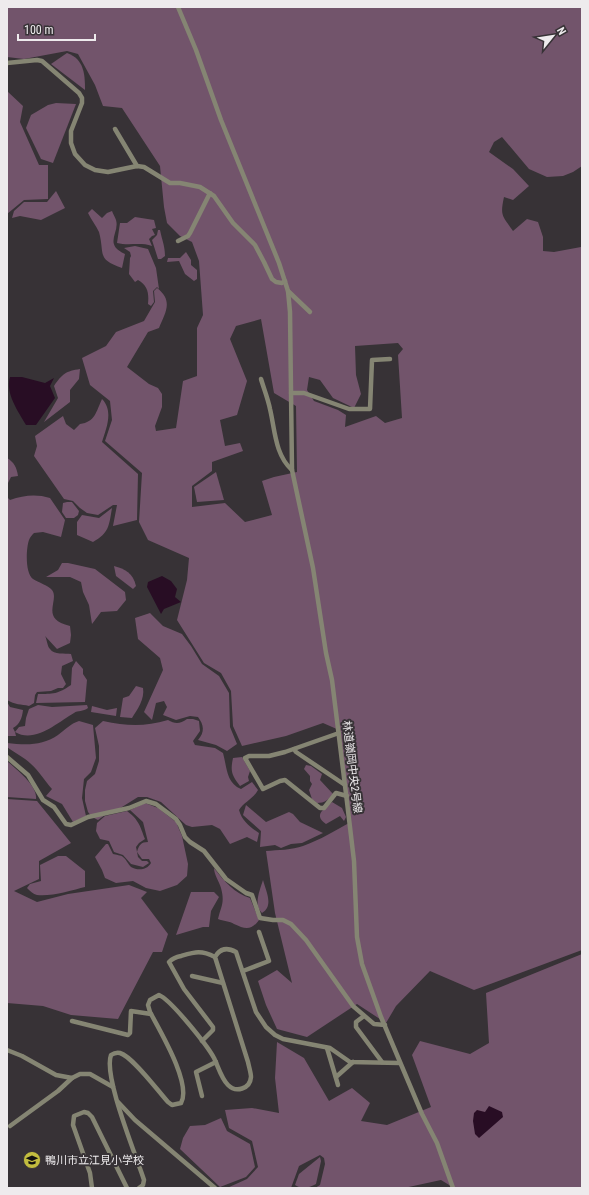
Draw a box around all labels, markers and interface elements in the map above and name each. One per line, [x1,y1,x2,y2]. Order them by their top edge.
scale bar [18,16,95,42]
north arrow [533,16,573,56]
text: 100 m [24,23,54,37]
text: N [554,25,569,38]
street label: 林道嶺岡中央2号線 [340,720,364,814]
school or university icon: 鴨川市立江見小学校 [22,1150,42,1170]
place label: 鴨川市立江見小学校 [45,1154,144,1167]

